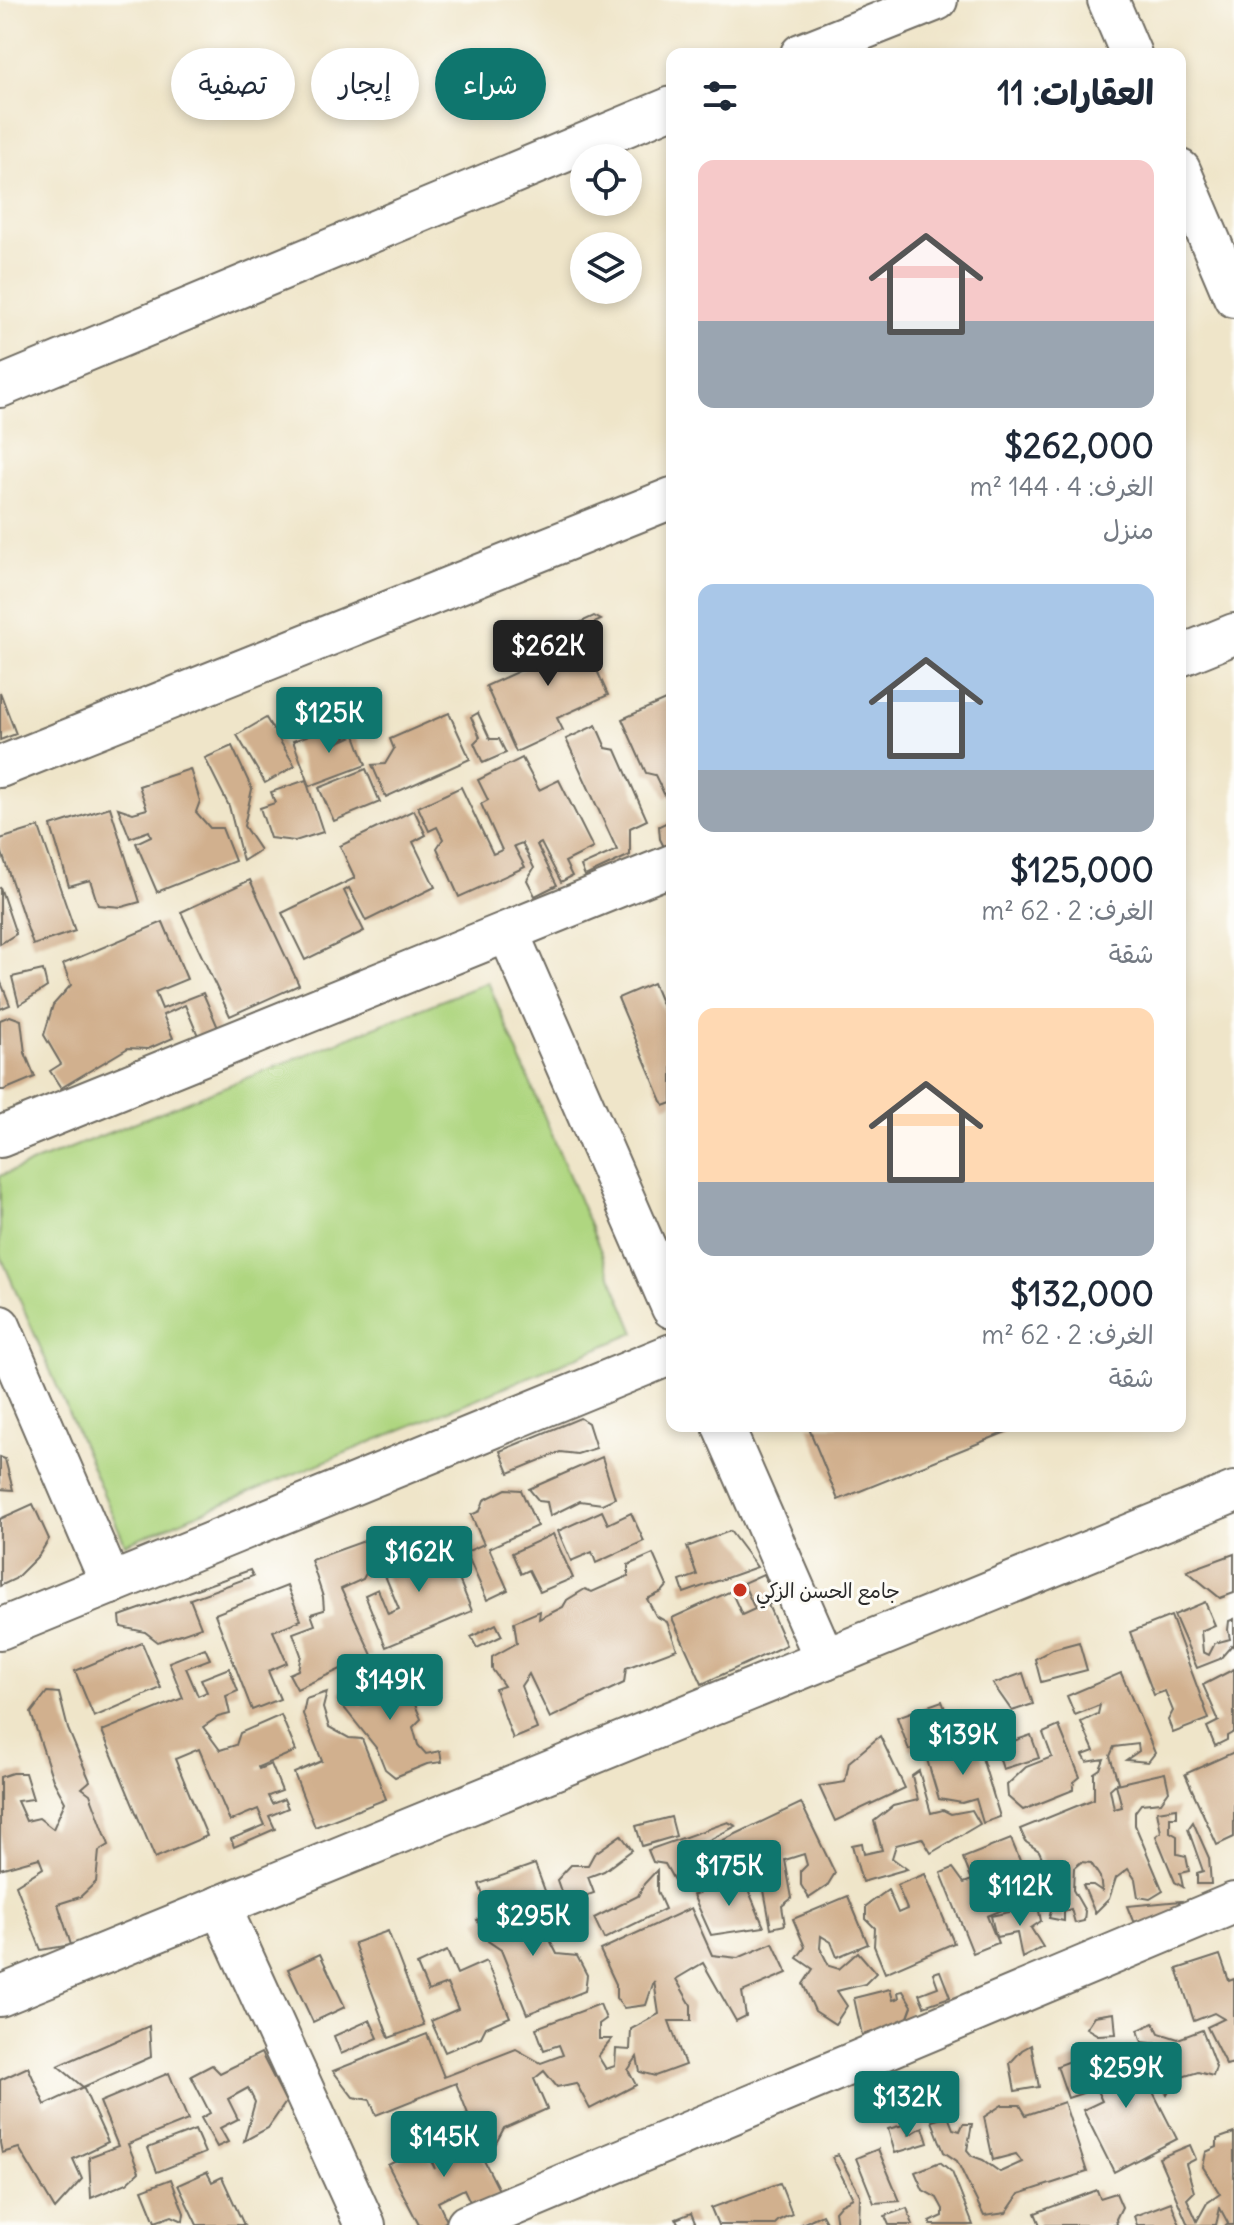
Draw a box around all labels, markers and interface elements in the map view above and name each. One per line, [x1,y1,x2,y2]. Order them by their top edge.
chip: تصفية [171,48,295,120]
chip: إيجار [311,48,419,120]
chip: شراء [435,48,546,120]
text: العقارات: 11 [997,71,1154,114]
icon: filters [698,74,742,118]
map controls [570,144,642,304]
button: locate [570,144,642,216]
icon: home [854,212,998,356]
button: layers [570,232,642,304]
text: $262,000 [1004,424,1154,467]
text: الغرف: 4 · 144 m² [970,470,1154,503]
text: منزل [1103,513,1154,546]
pin: $262K [492,620,604,688]
text: $262K [511,629,585,662]
icon: home [854,636,998,780]
pin: $125K [273,687,385,755]
text: $125K [294,696,364,729]
text: $125,000 [1010,848,1154,891]
text: الغرف: 2 · 62 m² [982,894,1154,927]
text: شقة [1109,937,1154,970]
icon: home [854,1060,998,1204]
text: $132,000 [1010,1272,1154,1315]
text: الغرف: 2 · 62 m² [982,1318,1154,1351]
text: شقة [1109,1361,1154,1394]
pin: $162K [363,1526,475,1594]
text: $162K [384,1535,454,1568]
place label: جامع الحسن الزكي [756,1578,900,1609]
marker: جامع الحسن الزكي [731,1581,749,1599]
pin: $149K [334,1654,446,1722]
text: $149K [355,1663,425,1696]
pin: $139K [907,1709,1019,1777]
text: $139K [928,1718,998,1751]
pin: $175K [673,1840,785,1908]
text: $175K [695,1849,763,1882]
pin: $112K [964,1860,1076,1928]
text: $112K [988,1869,1052,1902]
pin: $295K [477,1890,589,1958]
text: $295K [496,1899,570,1932]
pin: $259K [1070,2042,1182,2110]
text: $259K [1089,2051,1163,2084]
pin: $132K [851,2071,963,2139]
text: $132K [872,2080,942,2113]
pin: $145K [388,2111,500,2179]
text: $145K [409,2120,479,2153]

